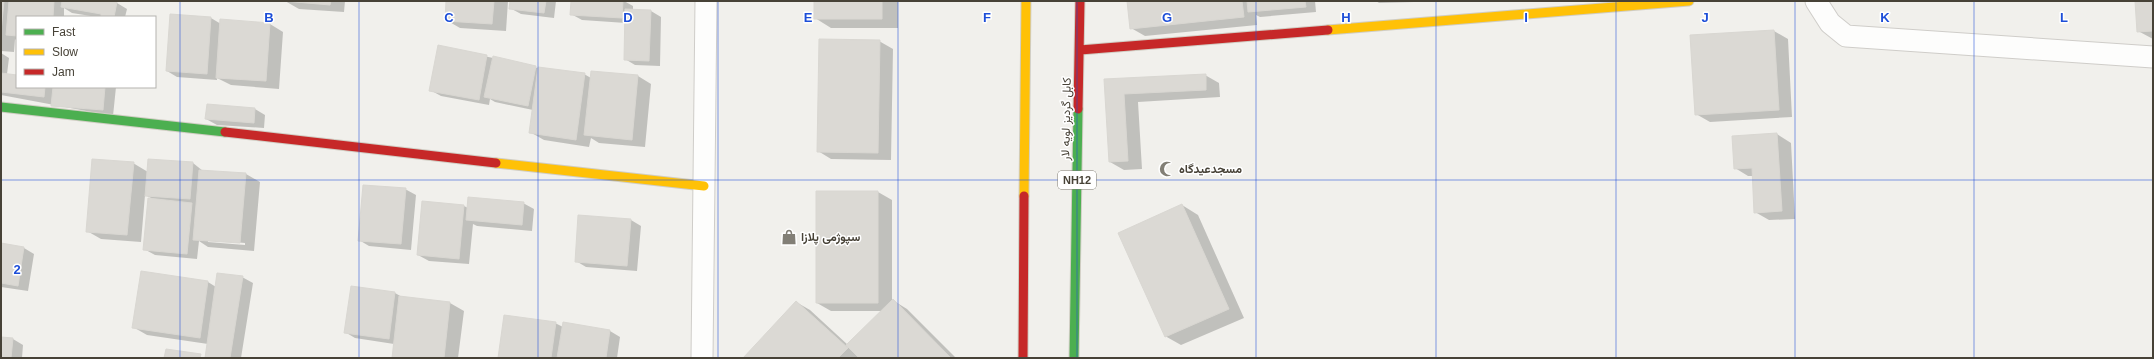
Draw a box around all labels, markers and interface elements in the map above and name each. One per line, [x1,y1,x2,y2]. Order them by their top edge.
text: B [264,10,274,25]
text: C [444,10,454,25]
text: D [623,10,633,25]
text: E [804,10,813,25]
text: F [983,10,991,25]
text: G [1162,10,1172,25]
text: H [1341,10,1351,25]
text: I [1524,10,1528,25]
text: J [1701,10,1709,25]
text: K [1880,10,1890,25]
text: L [2060,10,2068,25]
legend [16,16,156,88]
text: Fast [52,25,76,39]
text: Slow [52,45,78,59]
text: Jam [52,65,75,79]
street label: کابل گردیز لویه لار [1058,77,1075,162]
mosque icon: مسجدعیدگاه [1158,160,1176,178]
place label: مسجدعیدگاه [1179,162,1242,176]
road number: NH12 [1058,171,1096,189]
shop icon: سپوژمی پلازا [780,228,798,246]
place label: سپوژمی پلازا [801,230,861,245]
text: 2 [13,262,21,277]

